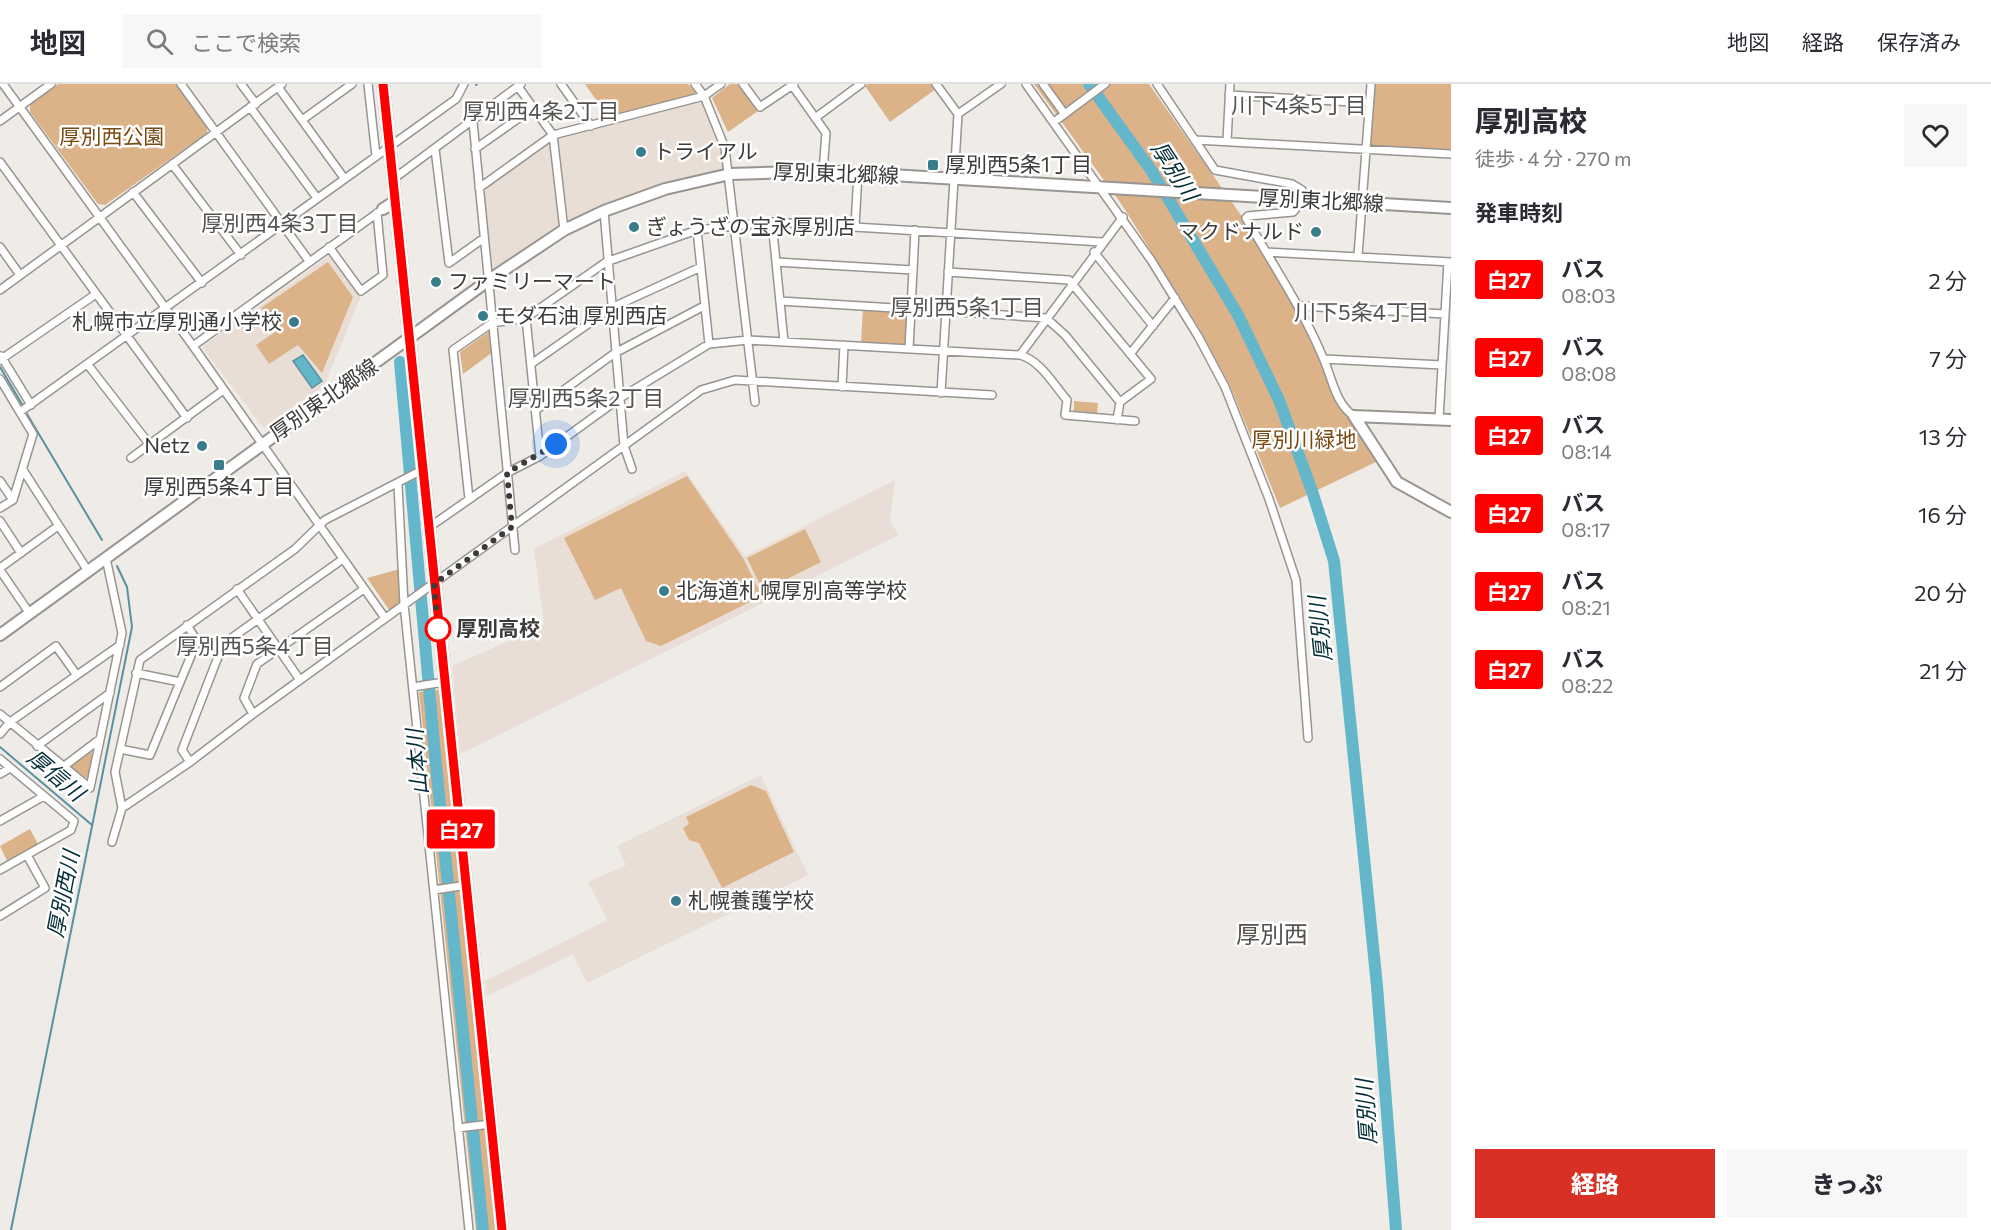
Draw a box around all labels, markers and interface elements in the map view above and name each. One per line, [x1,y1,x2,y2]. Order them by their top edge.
search box [122,14,542,68]
text: 地図 [30,25,86,59]
icon: search [143,25,176,58]
text: ここで検索 [191,29,301,56]
text: 地図 [1727,29,1769,54]
text: 経路 [1802,29,1844,54]
text: 保存済み [1877,29,1961,54]
district label: 川下4条5丁目 [1231,91,1367,118]
district label: 厚別西4条2丁目 [462,97,620,124]
text: 厚別高校 [1475,103,1587,137]
button: heart [1904,104,1967,167]
park label: 厚別西公園 [60,123,165,148]
water label: 厚別川 [1146,136,1206,207]
place label: トライアル [653,138,758,163]
marker: トライアル [634,145,648,159]
text: 徒歩 · 4 分 · 270 m [1475,146,1631,170]
place label: 厚別西5条1丁目 [945,151,1092,176]
street label: 厚別東北郷線 [773,158,899,187]
marker: 厚別西5条1丁目 [926,158,940,172]
street label: 厚別東北郷線 [1258,184,1385,215]
text: 発車時刻 [1475,199,1563,226]
district label: 厚別西4条3丁目 [201,209,359,236]
place label: ぎょうざの宝永厚別店 [646,213,855,238]
place label: マクドナルド [1178,218,1304,243]
marker: ぎょうざの宝永厚別店 [627,220,641,234]
marker: マクドナルド [1309,225,1323,239]
text: バス [1561,255,1605,282]
text: 白27 [1487,267,1531,292]
text: 2 分 [1929,267,1967,294]
place label: ファミリーマート [448,268,616,293]
marker: ファミリーマート [429,275,443,289]
text: 08:03 [1561,283,1616,307]
district label: 厚別西5条1丁目 [890,293,1044,320]
district label: 川下5条4丁目 [1294,298,1430,325]
place label: モダ石油 厚別西店 [495,302,667,327]
place label: 札幌市立厚別通小学校 [72,308,282,333]
marker: モダ石油 厚別西店 [476,309,490,323]
marker: 札幌市立厚別通小学校 [287,315,301,329]
text: バス [1561,333,1605,360]
text: 白27 [1487,345,1531,370]
text: 7 分 [1929,345,1967,372]
street label: 厚別東北郷線 [264,352,382,445]
text: 08:08 [1561,361,1616,385]
district label: 厚別西5条2丁目 [508,384,664,411]
text: バス [1561,411,1605,438]
text: 白27 [1487,423,1531,448]
text: 13 分 [1919,423,1967,450]
park label: 厚別川緑地 [1252,426,1357,451]
your location [541,429,571,459]
place label: Netz [144,432,190,457]
marker: Netz [195,439,209,453]
text: 08:14 [1561,439,1612,463]
marker: 厚別西5条4丁目 [212,458,226,472]
place label: 厚別西5条4丁目 [144,473,294,498]
text: バス [1561,489,1605,516]
text: 白27 [1487,501,1531,526]
text: 16 分 [1918,501,1967,528]
text: 08:17 [1561,517,1610,541]
text: バス [1561,567,1605,594]
place label: 北海道札幌厚別高等学校 [676,577,907,602]
text: 白27 [1487,579,1531,604]
text: 20 分 [1914,579,1967,606]
marker: 北海道札幌厚別高等学校 [657,584,671,598]
water label: 厚別川 [1302,593,1336,663]
text: 08:21 [1561,595,1611,619]
place label: 厚別高校 [456,615,540,640]
marker: 厚別高校 [425,616,451,642]
district label: 厚別西5条4丁目 [176,632,334,659]
text: バス [1561,645,1605,672]
text: 白27 [1487,657,1531,682]
text: 21 分 [1919,657,1967,684]
text: 08:22 [1561,673,1613,697]
water label: 山本川 [400,726,433,796]
water label: 厚信川 [22,743,92,807]
line badge: 白27 [426,810,496,848]
text: 白27 [439,817,483,842]
water label: 厚別西川 [41,846,85,940]
place label: 札幌養護学校 [688,887,814,912]
marker: 札幌養護学校 [669,894,683,908]
district label: 厚別西 [1236,919,1308,948]
water label: 厚別川 [1350,1076,1381,1146]
button: 経路 [1475,1149,1715,1218]
button: きっぷ [1727,1149,1967,1218]

